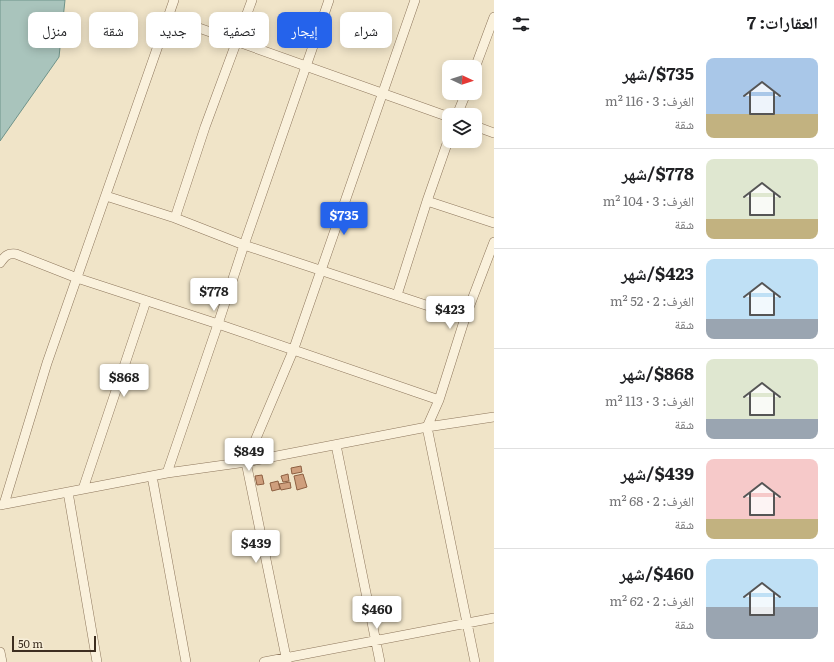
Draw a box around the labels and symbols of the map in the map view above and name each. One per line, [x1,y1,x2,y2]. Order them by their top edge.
north arrow [442,60,482,100]
pin: $735 [320,202,368,236]
pin: $778 [190,278,238,312]
pin: $423 [426,296,474,330]
pin: $868 [100,364,148,398]
pin: $849 [225,438,273,472]
pin: $439 [232,530,280,564]
pin: $460 [353,596,401,630]
scale bar [12,634,96,653]

